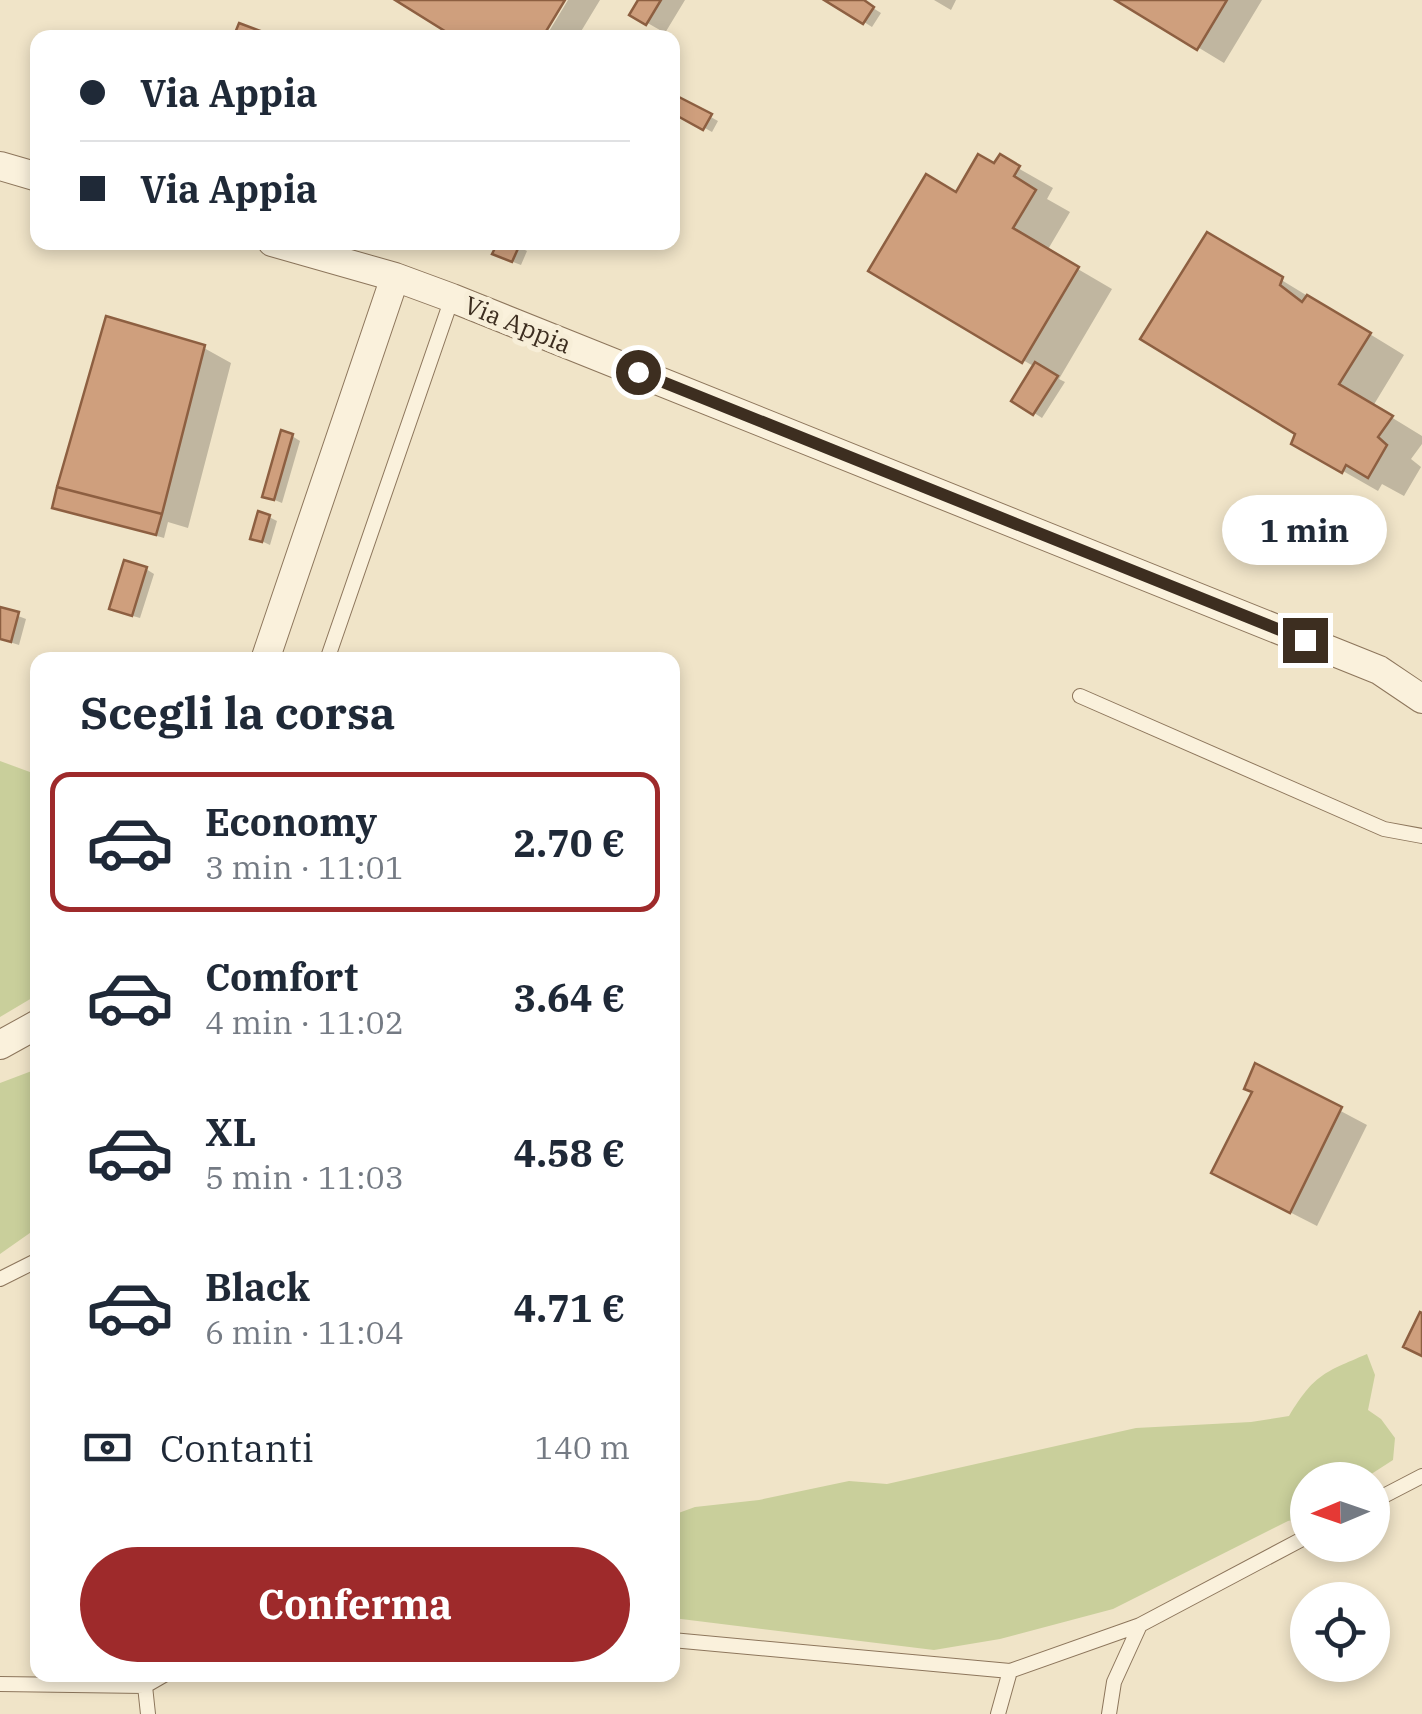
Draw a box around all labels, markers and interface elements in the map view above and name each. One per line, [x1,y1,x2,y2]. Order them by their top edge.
text: Via Appia [140,68,318,117]
text: Via Appia [140,164,318,213]
street label: Via Appia [460,288,576,360]
route start [616,350,661,395]
callout: 1 min [1222,495,1388,565]
text: 1 min [1260,509,1349,551]
route end [1283,618,1328,663]
text: Scegli la corsa [80,683,396,741]
icon: car [85,797,175,887]
text: Economy [205,797,377,846]
text: 2.70 € [513,818,625,867]
text: 3 min · 11:01 [205,846,404,888]
icon: car [85,952,175,1042]
text: Comfort [205,952,358,1001]
text: 3.64 € [513,973,625,1022]
text: 4 min · 11:02 [205,1001,404,1043]
icon: car [85,1107,175,1197]
text: XL [205,1107,256,1156]
text: 4.58 € [513,1128,625,1177]
text: 5 min · 11:03 [205,1156,404,1198]
icon: car [85,1262,175,1352]
text: Black [205,1262,310,1311]
text: 4.71 € [513,1283,625,1332]
text: 6 min · 11:04 [205,1311,404,1353]
icon: cash [80,1420,135,1475]
text: Contanti [160,1423,314,1472]
text: 140 m [534,1426,630,1468]
north arrow [1290,1462,1390,1562]
map controls [1290,1462,1390,1682]
button: Conferma [80,1547,630,1662]
button: locate [1290,1582,1390,1682]

